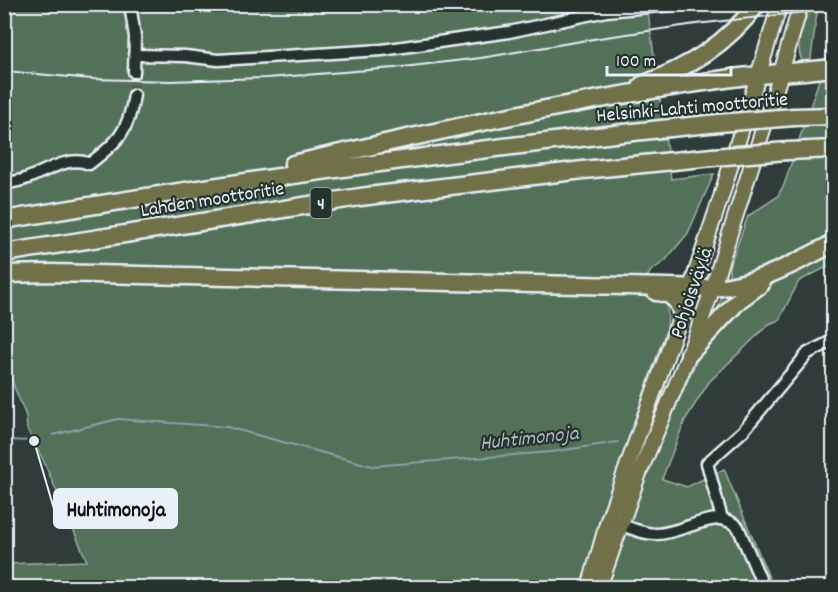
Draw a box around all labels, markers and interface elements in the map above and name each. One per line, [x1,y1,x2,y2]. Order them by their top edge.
scale bar [607,39,732,77]
text: 100 m [616,50,656,75]
street label: Helsinki-Lahti moottoritie [595,87,789,131]
street label: Lahden moottoritie [139,176,286,226]
road number: 4 [310,188,332,218]
street label: Pohjoisväylä [664,244,721,342]
water label: Huhtimonoja [478,420,581,460]
callout: Huhtimonoja [54,489,177,528]
text: Huhtimonoja [66,497,167,527]

